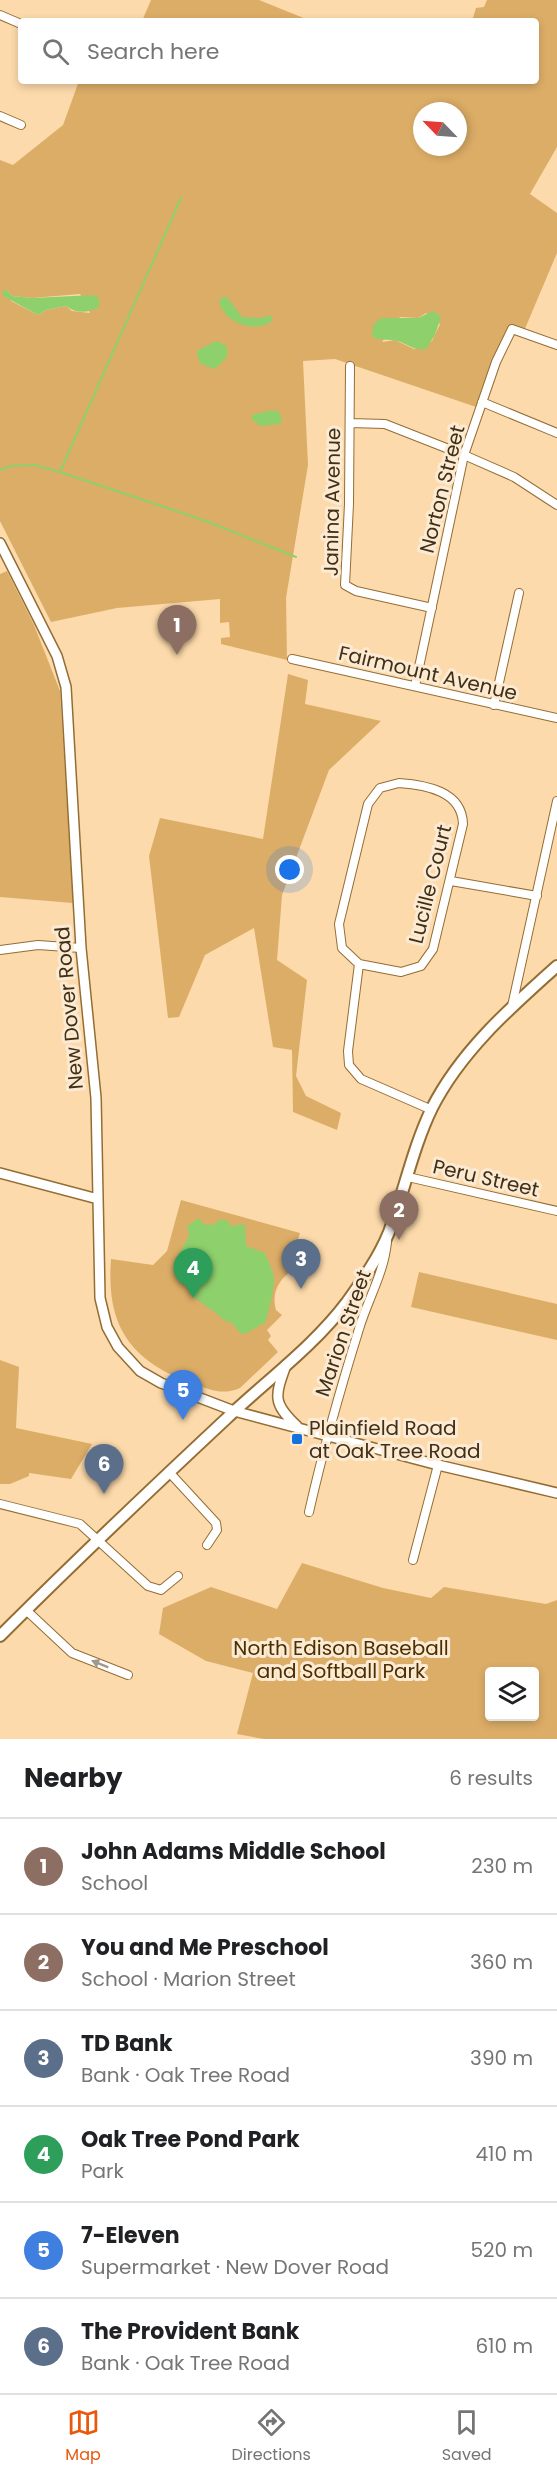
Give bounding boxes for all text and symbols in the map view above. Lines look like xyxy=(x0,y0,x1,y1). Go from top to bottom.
search box xyxy=(18,18,539,84)
icon: search xyxy=(39,35,72,68)
text: Search here xyxy=(87,36,220,67)
north arrow xyxy=(413,102,467,156)
street label: Norton Street xyxy=(413,422,471,556)
street label: Janina Avenue xyxy=(317,427,347,577)
pin: 1 xyxy=(158,606,196,655)
street label: Fairmount Avenue xyxy=(336,639,520,707)
street label: Lucille Court xyxy=(402,821,458,947)
your location xyxy=(275,855,304,884)
street label: New Dover Road xyxy=(48,925,90,1091)
street label: Peru Street xyxy=(430,1152,542,1204)
pin: 2 xyxy=(380,1190,418,1240)
pin: 3 xyxy=(282,1240,320,1289)
pin: 4 xyxy=(174,1248,212,1298)
street label: Marion Street xyxy=(308,1266,378,1400)
pin: 5 xyxy=(164,1370,202,1420)
place label: Plainfield Road at Oak Tree Road xyxy=(309,1414,480,1465)
marker: Plainfield Road at Oak Tree Road xyxy=(290,1432,304,1446)
pin: 6 xyxy=(84,1444,124,1494)
park label: North Edison Baseball and Softball Park xyxy=(233,1634,449,1685)
one-way arrow xyxy=(91,1659,109,1668)
map controls xyxy=(485,1667,539,1721)
button: layers xyxy=(485,1667,539,1721)
text: Nearby xyxy=(24,1760,122,1796)
text: 6 results xyxy=(449,1764,533,1792)
text: John Adams Middle School xyxy=(81,1836,386,1867)
text: 1 xyxy=(40,1852,47,1880)
text: 230 m xyxy=(471,1852,533,1880)
text: School xyxy=(81,1869,148,1897)
text: You and Me Preschool xyxy=(81,1932,329,1963)
text: 2 xyxy=(38,1948,49,1976)
text: 360 m xyxy=(470,1948,533,1976)
text: School · Marion Street xyxy=(81,1965,296,1993)
text: TD Bank xyxy=(81,2028,173,2059)
text: 3 xyxy=(37,2044,50,2072)
text: 390 m xyxy=(470,2044,533,2072)
text: Bank · Oak Tree Road xyxy=(81,2061,290,2089)
text: Oak Tree Pond Park xyxy=(81,2124,300,2155)
text: 4 xyxy=(37,2140,50,2168)
text: 410 m xyxy=(476,2140,533,2168)
text: Park xyxy=(81,2157,124,2185)
text: 7-Eleven xyxy=(81,2220,180,2251)
text: 5 xyxy=(37,2236,50,2264)
text: 520 m xyxy=(470,2236,533,2264)
text: Supermarket · New Dover Road xyxy=(81,2253,389,2281)
text: The Provident Bank xyxy=(81,2316,299,2347)
text: 6 xyxy=(37,2332,50,2360)
text: 610 m xyxy=(475,2332,533,2360)
text: Bank · Oak Tree Road xyxy=(81,2349,290,2377)
tab: Map xyxy=(65,2406,101,2467)
tab: Directions xyxy=(232,2406,311,2467)
tab: Saved xyxy=(442,2406,492,2467)

